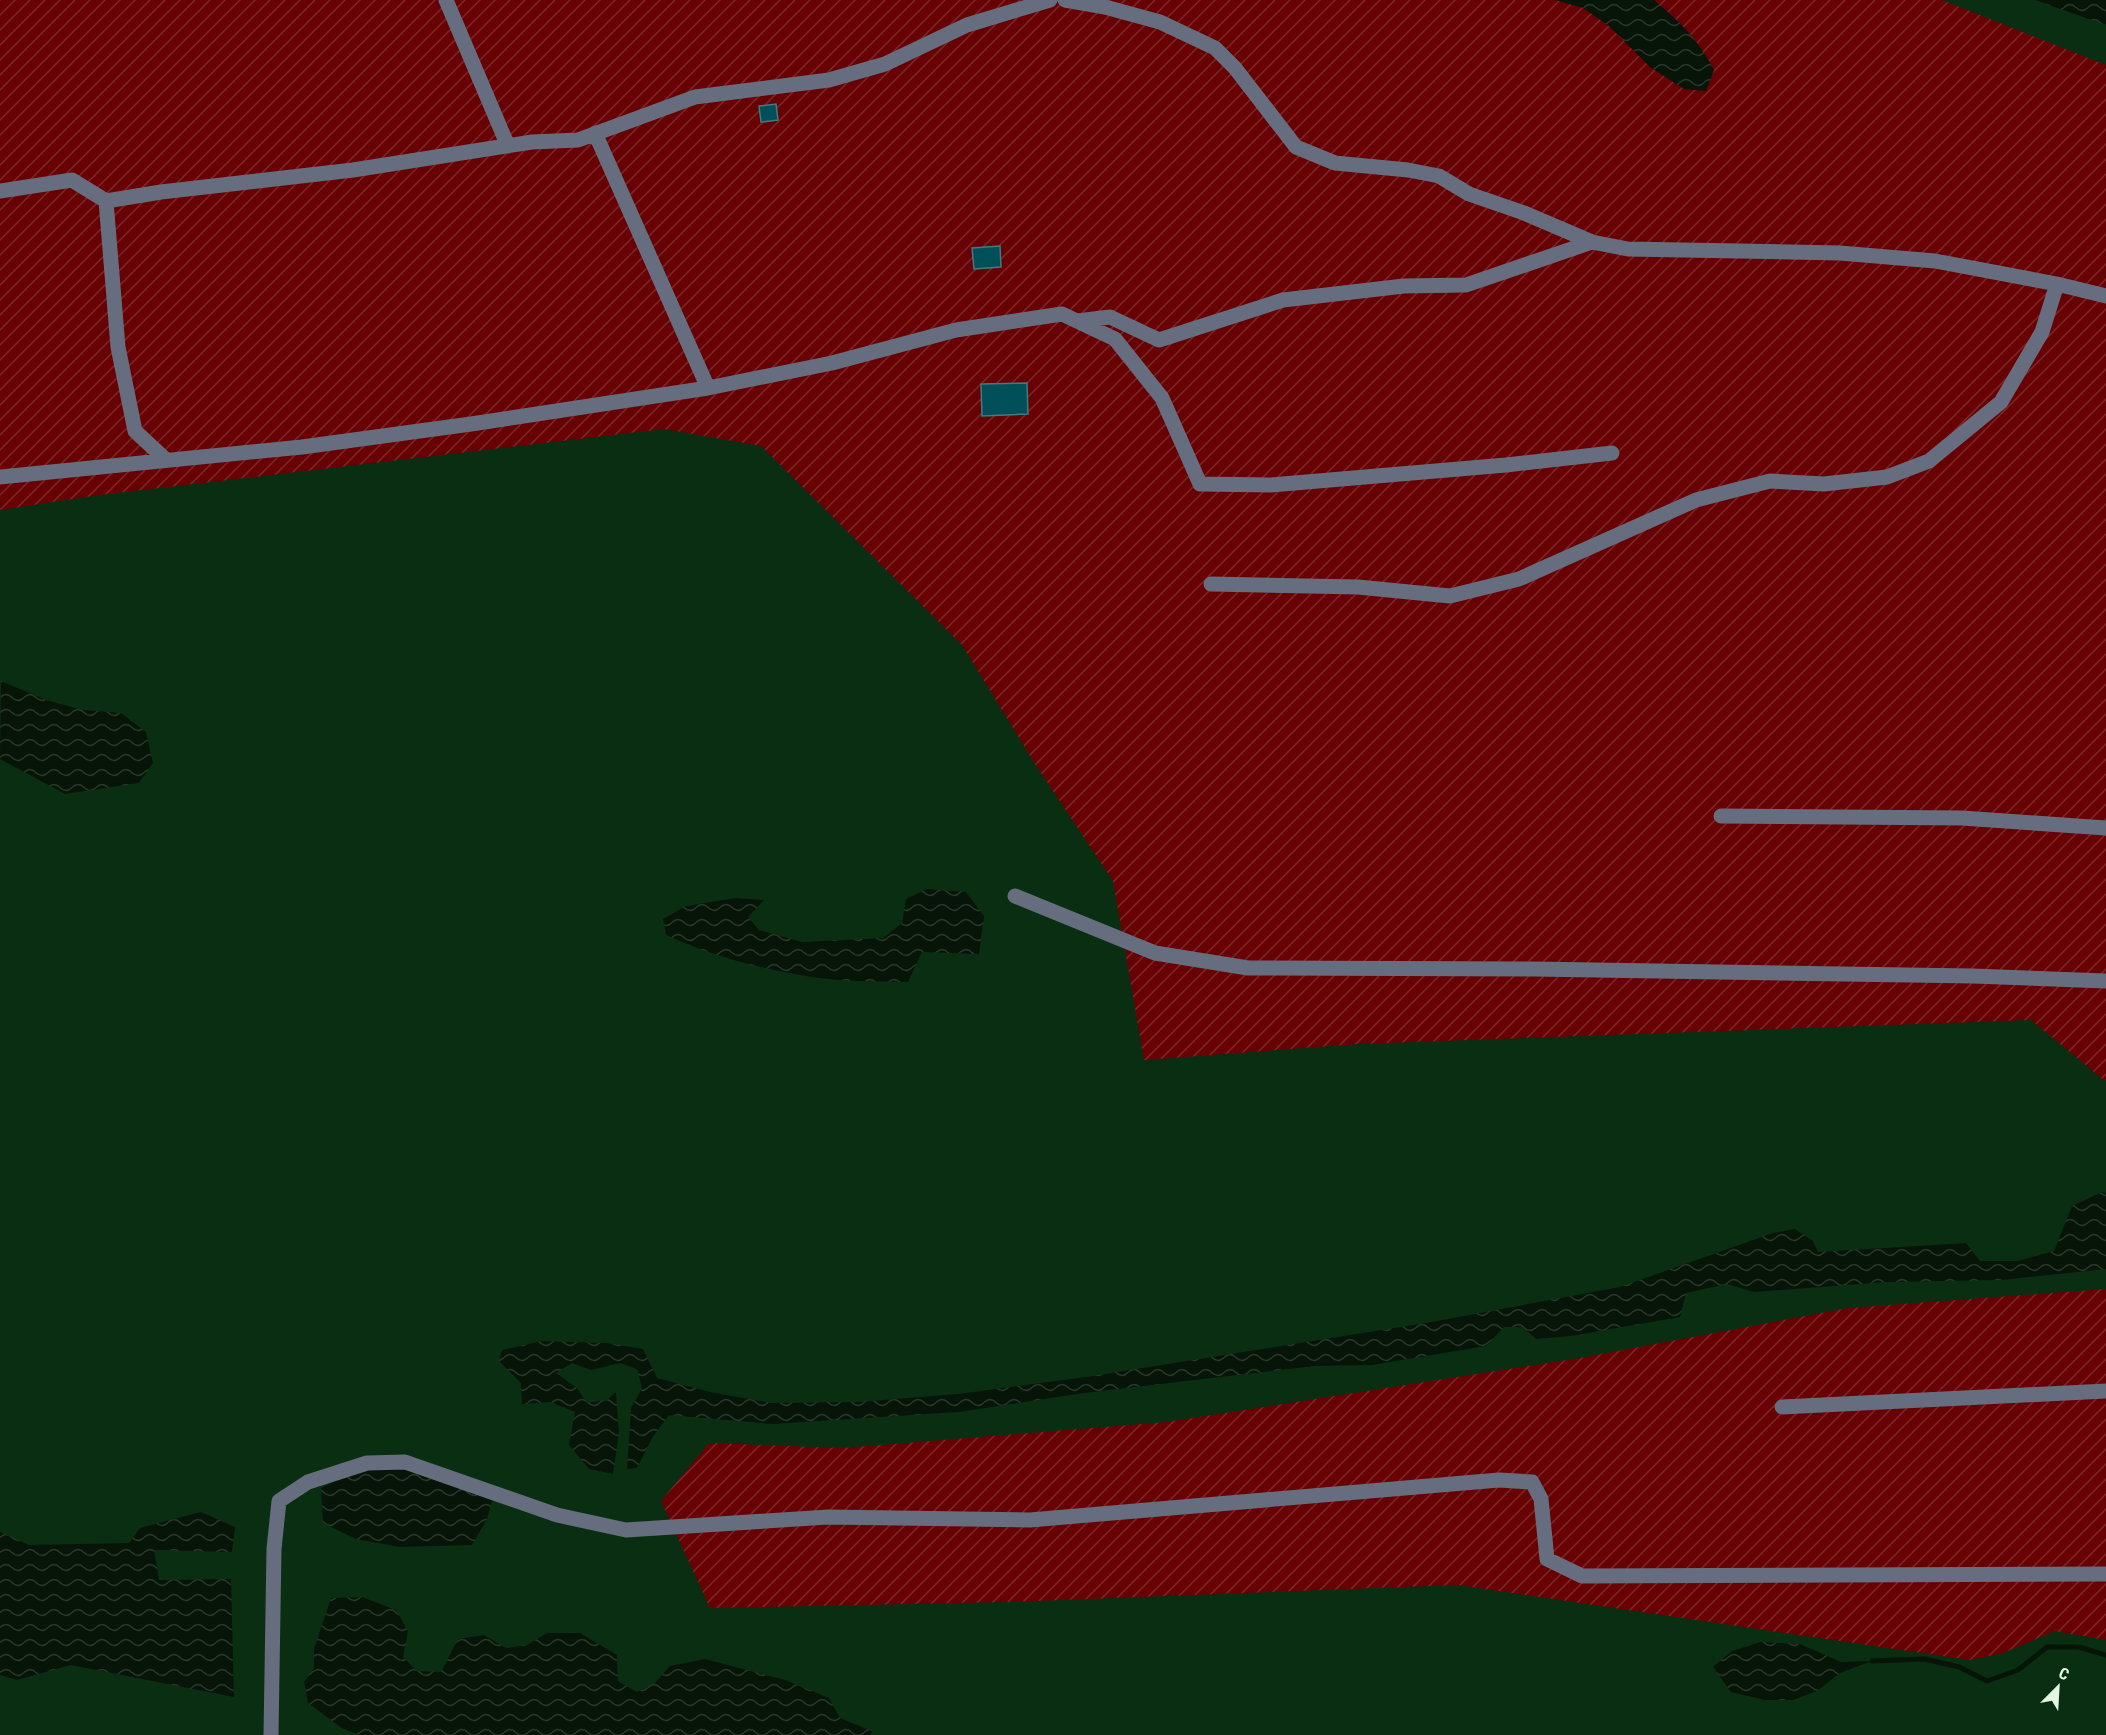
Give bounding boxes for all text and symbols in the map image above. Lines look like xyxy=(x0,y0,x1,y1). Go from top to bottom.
north arrow xyxy=(2028,1657,2088,1717)
text: С xyxy=(2056,1663,2072,1684)

